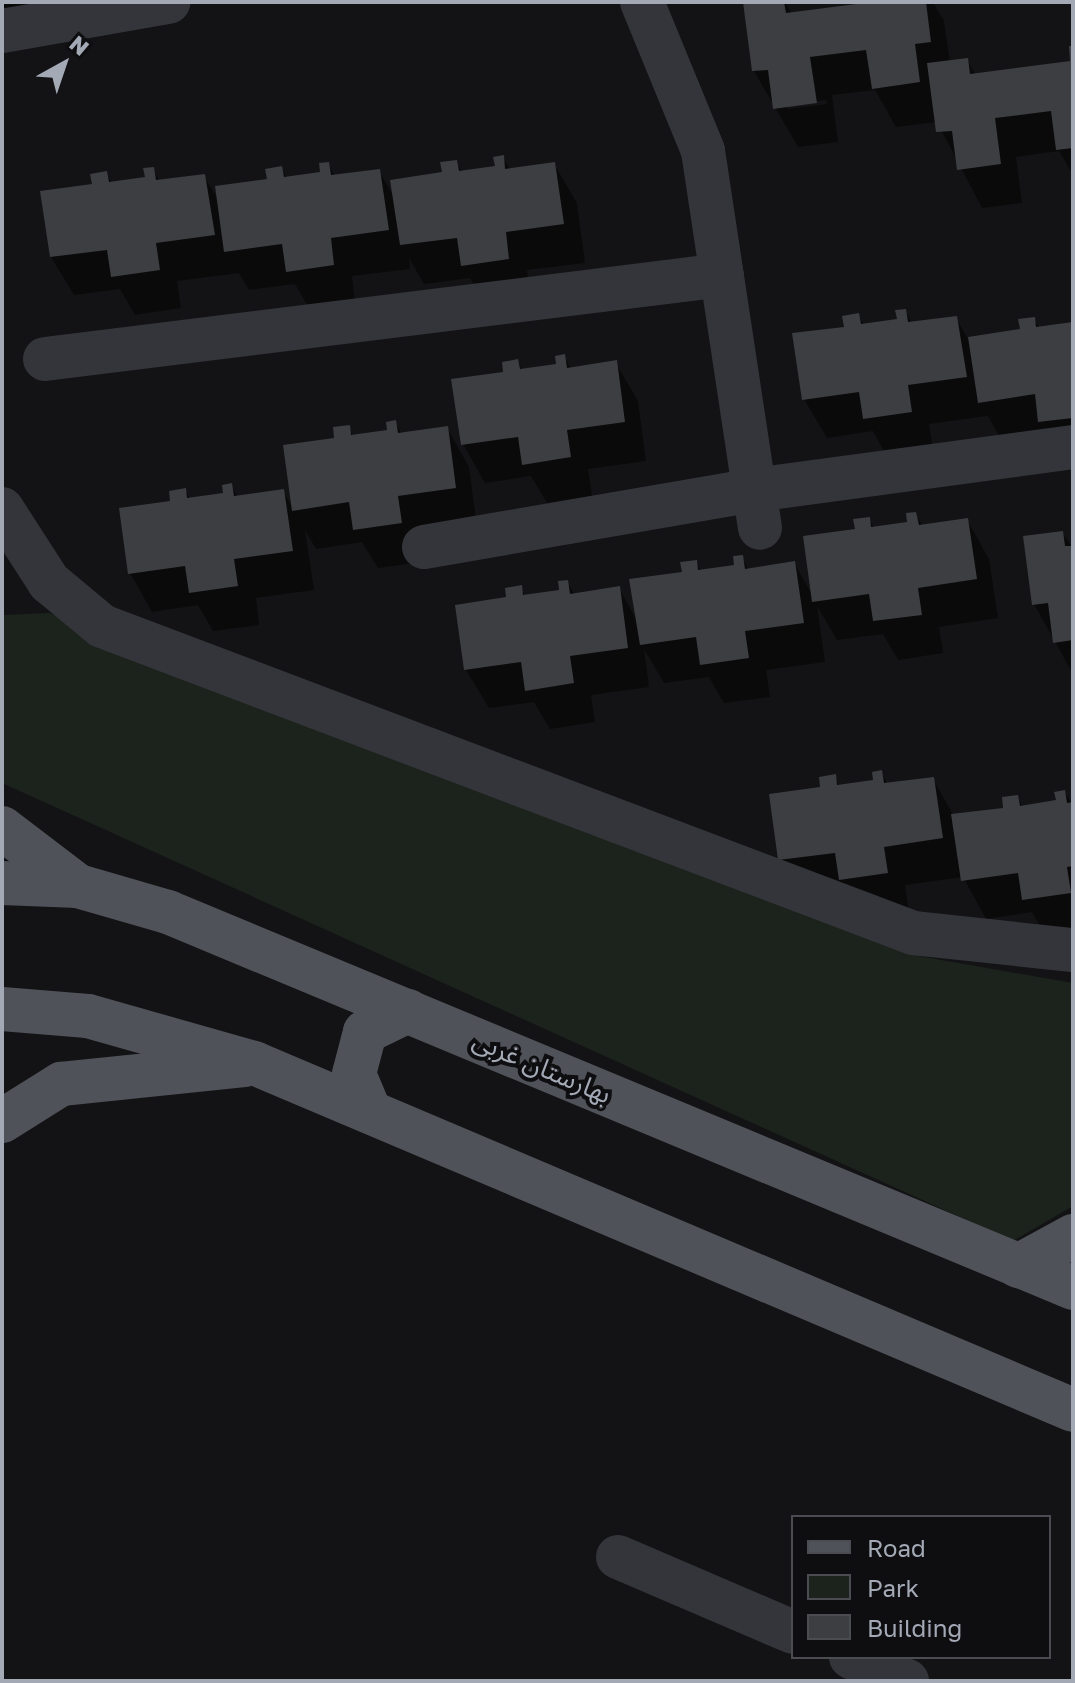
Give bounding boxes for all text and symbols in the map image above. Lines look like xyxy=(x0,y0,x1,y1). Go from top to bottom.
north arrow xyxy=(24,24,104,104)
text: N xyxy=(65,30,95,61)
street label: بهارستان غربی xyxy=(468,1024,616,1110)
legend xyxy=(791,1515,1051,1659)
text: Road xyxy=(867,1533,926,1562)
text: Park xyxy=(867,1573,919,1602)
text: Building xyxy=(867,1613,962,1642)

